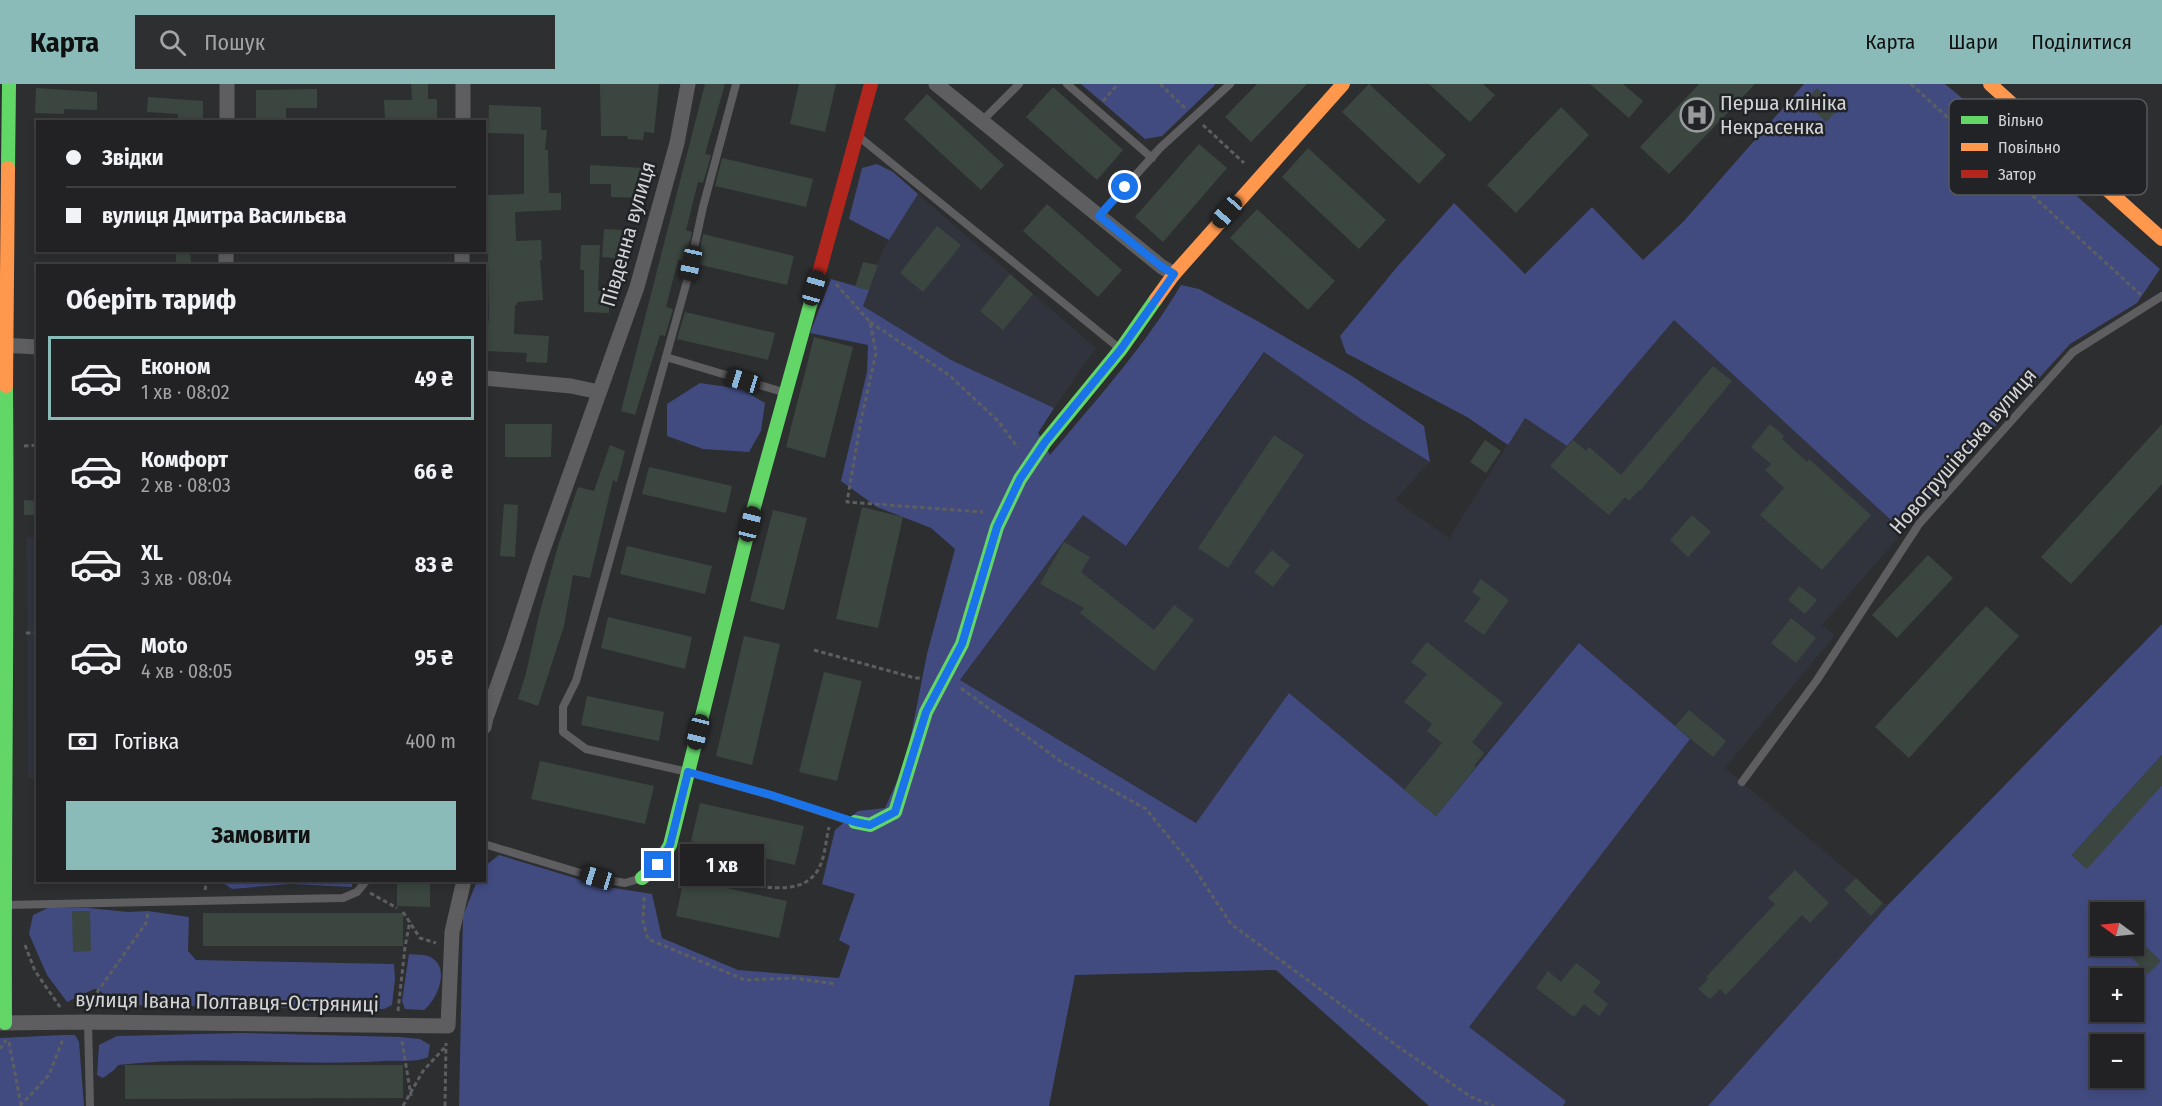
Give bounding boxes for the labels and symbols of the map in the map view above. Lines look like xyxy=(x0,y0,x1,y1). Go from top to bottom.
place label: Перша клініка Некрасенка xyxy=(1720,90,1847,140)
hospital icon: Перша клініка Некрасенка xyxy=(1679,97,1715,133)
legend xyxy=(1949,99,2147,195)
text: Вільно xyxy=(1998,111,2043,130)
text: Повільно xyxy=(1998,138,2061,157)
street label: Південна вулиця xyxy=(595,158,661,310)
text: Затор xyxy=(1998,165,2036,184)
route start xyxy=(1111,173,1138,200)
car xyxy=(1208,193,1246,231)
car xyxy=(678,244,704,282)
car xyxy=(800,268,828,308)
street label: Новогрушівська вулиця xyxy=(1884,363,2042,539)
car xyxy=(723,367,763,395)
car xyxy=(737,504,763,544)
car xyxy=(685,712,711,752)
callout: 1 хв xyxy=(679,844,763,886)
route end xyxy=(644,851,671,878)
car xyxy=(577,864,617,892)
north arrow xyxy=(2090,902,2144,956)
street label: вулиця Івана Полтавця-Остряниці xyxy=(75,986,379,1018)

